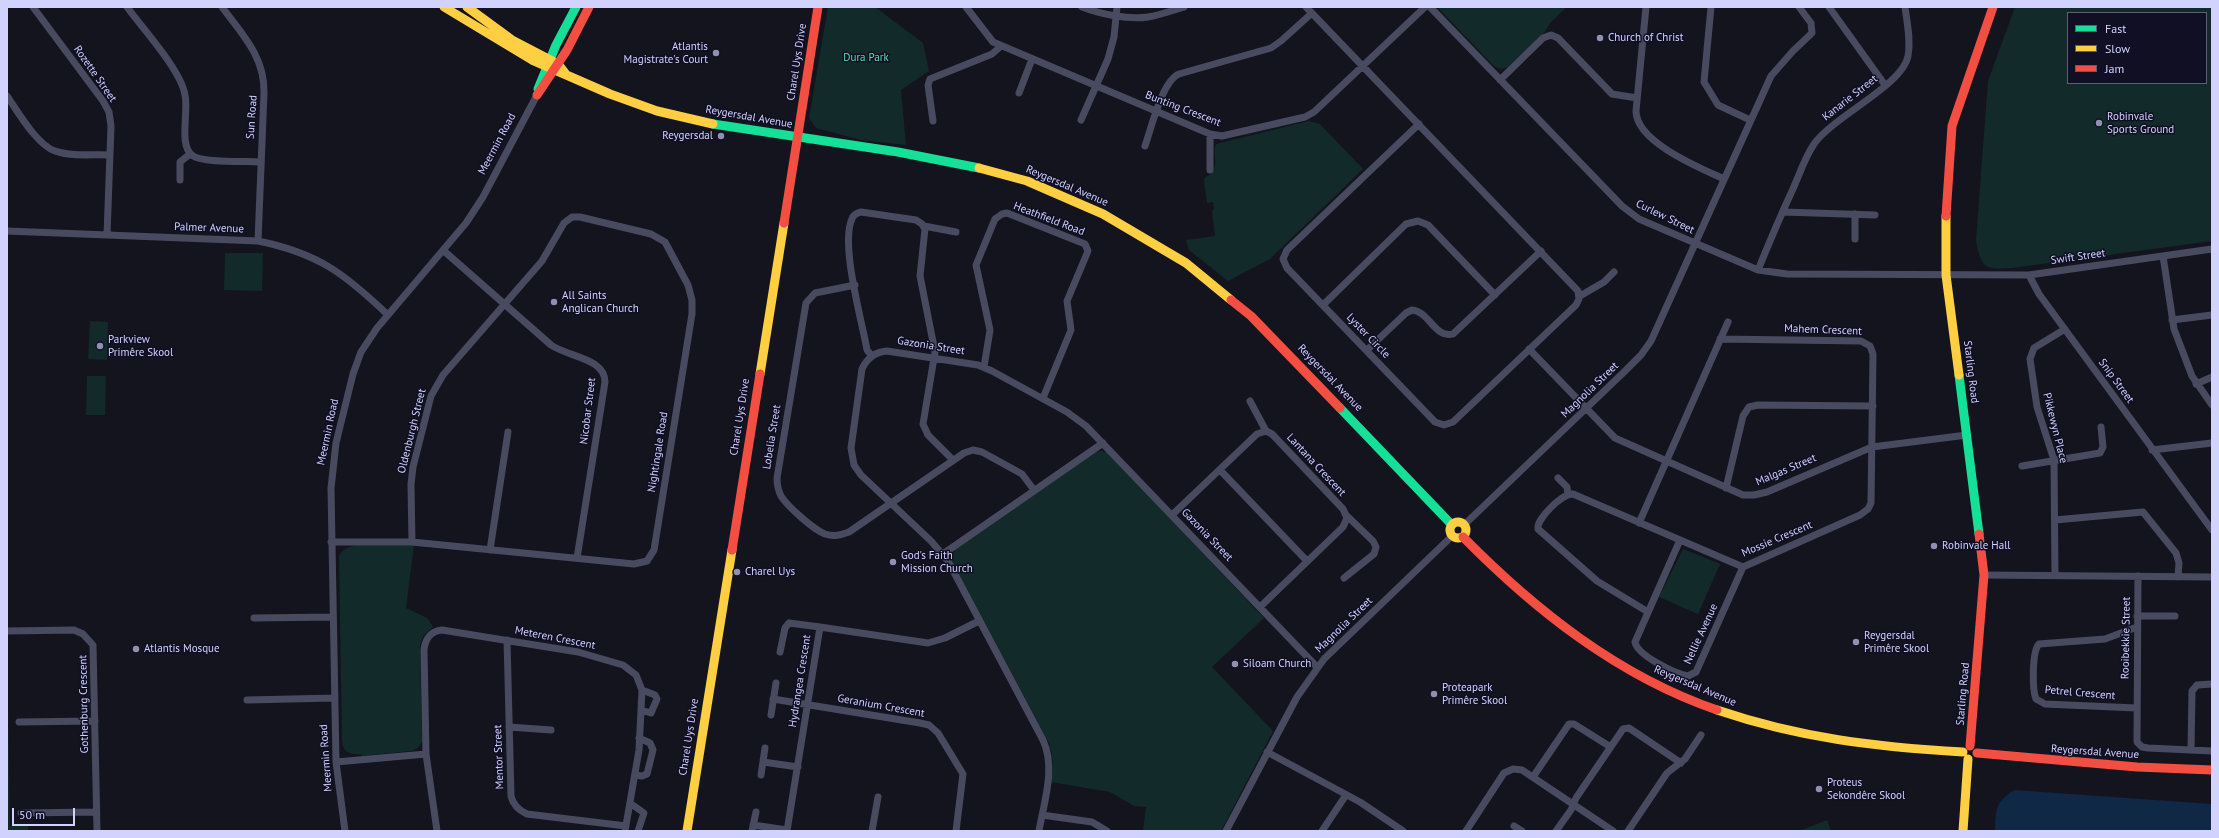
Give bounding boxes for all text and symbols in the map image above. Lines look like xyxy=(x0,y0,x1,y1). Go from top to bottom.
legend xyxy=(2067,12,2207,84)
text: Fast xyxy=(2105,21,2126,36)
street label: Charel Uys Drive xyxy=(784,23,810,101)
place label: Church of Christ xyxy=(1608,31,1683,45)
marker: Church of Christ xyxy=(1595,33,1605,43)
place label: Atlantis Magistrate's Court xyxy=(624,40,708,66)
text: Slow xyxy=(2105,41,2130,56)
street label: Rozette Street xyxy=(71,43,119,105)
marker: Atlantis Magistrate's Court xyxy=(711,48,721,58)
park label: Dura Park xyxy=(843,51,889,65)
text: Jam xyxy=(2105,61,2124,76)
street label: Kanarie Street xyxy=(1820,72,1880,124)
street label: Bunting Crescent xyxy=(1143,89,1223,129)
street label: Sun Road xyxy=(244,95,260,139)
street label: Reygersdal Avenue xyxy=(704,103,794,131)
place label: Robinvale Sports Ground xyxy=(2107,110,2174,136)
street label: Meermin Road xyxy=(475,111,519,177)
marker: Robinvale Sports Ground xyxy=(2094,118,2104,128)
place label: Reygersdal xyxy=(662,129,713,143)
marker: Reygersdal xyxy=(716,131,726,141)
street label: Reygersdal Avenue xyxy=(1024,163,1110,209)
street label: Curlew Street xyxy=(1634,197,1696,237)
street label: Heathfield Road xyxy=(1012,199,1086,239)
street label: Palmer Avenue xyxy=(174,220,244,236)
street label: Swift Street xyxy=(2050,247,2106,267)
place label: All Saints Anglican Church xyxy=(562,289,639,315)
marker: All Saints Anglican Church xyxy=(549,297,559,307)
street label: Lyster Circle xyxy=(1343,311,1393,361)
street label: Mahem Crescent xyxy=(1784,322,1862,338)
place label: Parkview Primêre Skool xyxy=(108,333,173,359)
street label: Gazonia Street xyxy=(896,334,966,358)
street label: Starling Road xyxy=(1961,340,1981,404)
marker: Parkview Primêre Skool xyxy=(95,341,105,351)
street label: Reygersdal Avenue xyxy=(1295,342,1365,414)
street label: Snip Street xyxy=(2095,356,2137,406)
street label: Magnolia Street xyxy=(1559,359,1621,421)
street label: Nicobar Street xyxy=(577,377,599,445)
street label: Charel Uys Drive xyxy=(727,378,753,456)
street label: Oldenburgh Street xyxy=(395,387,429,475)
street label: Pikkewyn Place xyxy=(2040,391,2070,465)
street label: Meermin Road xyxy=(315,398,341,466)
street label: Lobelia Street xyxy=(760,404,784,470)
street label: Nightingale Road xyxy=(645,411,671,493)
street label: Lantana Crescent xyxy=(1284,431,1348,499)
street label: Malgas Street xyxy=(1754,451,1818,489)
street label: Gazonia Street xyxy=(1179,506,1235,564)
street label: Mossie Crescent xyxy=(1740,518,1814,560)
place label: Robinvale Hall xyxy=(1942,539,2011,553)
marker: Robinvale Hall xyxy=(1929,541,1939,551)
place label: God's Faith Mission Church xyxy=(901,549,973,575)
marker: God's Faith Mission Church xyxy=(888,557,898,567)
place label: Charel Uys xyxy=(745,565,795,579)
marker: Charel Uys xyxy=(732,567,742,577)
street label: Magnolia Street xyxy=(1313,594,1375,656)
street label: Rooibekkie Street xyxy=(2119,597,2133,679)
street label: Nellie Avenue xyxy=(1681,602,1721,666)
street label: Meteren Crescent xyxy=(514,624,596,652)
place label: Reygersdal Primêre Skool xyxy=(1864,629,1929,655)
street label: Hydrangea Crescent xyxy=(786,634,814,728)
marker: Reygersdal Primêre Skool xyxy=(1851,637,1861,647)
place label: Atlantis Mosque xyxy=(144,642,220,656)
marker: Atlantis Mosque xyxy=(131,644,141,654)
street label: Gothenburg Crescent xyxy=(77,655,91,753)
place label: Siloam Church xyxy=(1243,657,1311,671)
marker: Siloam Church xyxy=(1230,659,1240,669)
street label: Starling Road xyxy=(1954,662,1972,726)
street label: Reygersdal Avenue xyxy=(1652,663,1738,709)
place label: Proteapark Primêre Skool xyxy=(1442,681,1507,707)
street label: Petrel Crescent xyxy=(2044,683,2116,703)
marker: Proteapark Primêre Skool xyxy=(1429,689,1439,699)
street label: Geranium Crescent xyxy=(836,692,926,720)
street label: Charel Uys Drive xyxy=(676,698,702,776)
street label: Meermin Road xyxy=(317,724,335,792)
street label: Mentor Street xyxy=(491,724,507,790)
street label: Reygersdal Avenue xyxy=(2051,742,2139,762)
place label: Proteus Sekondêre Skool xyxy=(1827,776,1905,802)
marker: Proteus Sekondêre Skool xyxy=(1814,784,1824,794)
scale bar xyxy=(14,800,77,826)
text: 50 m xyxy=(19,807,45,822)

